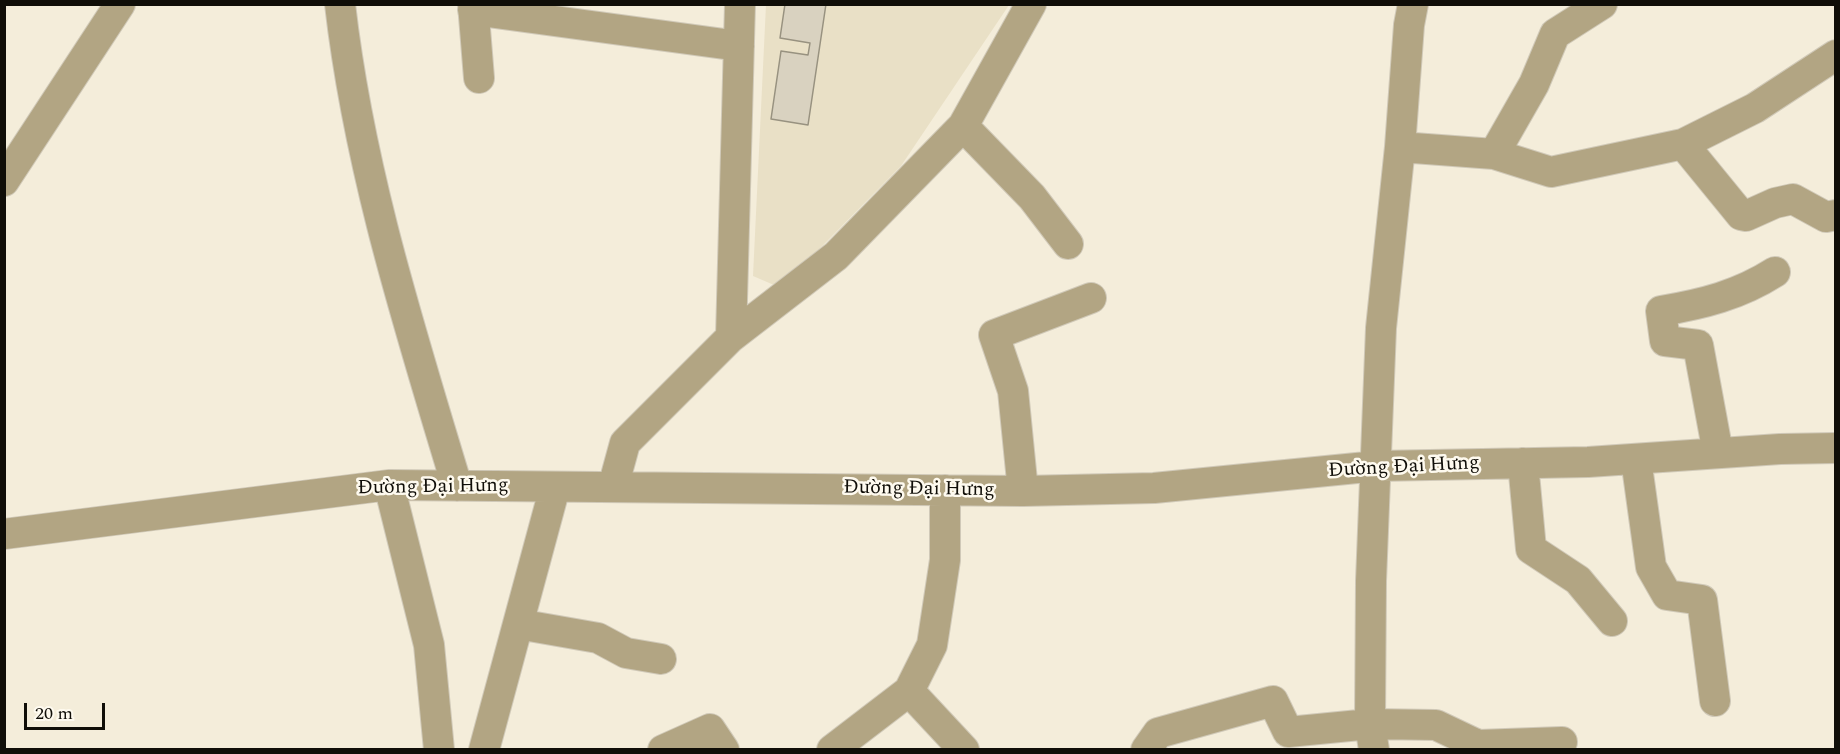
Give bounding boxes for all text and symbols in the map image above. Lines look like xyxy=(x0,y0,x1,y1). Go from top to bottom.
street label: Đường Đại Hưng xyxy=(1328,452,1480,484)
street label: Đường Đại Hưng xyxy=(357,475,509,501)
street label: Đường Đại Hưng xyxy=(843,477,995,503)
scale bar xyxy=(27,691,108,729)
text: 20 m xyxy=(35,700,73,727)

